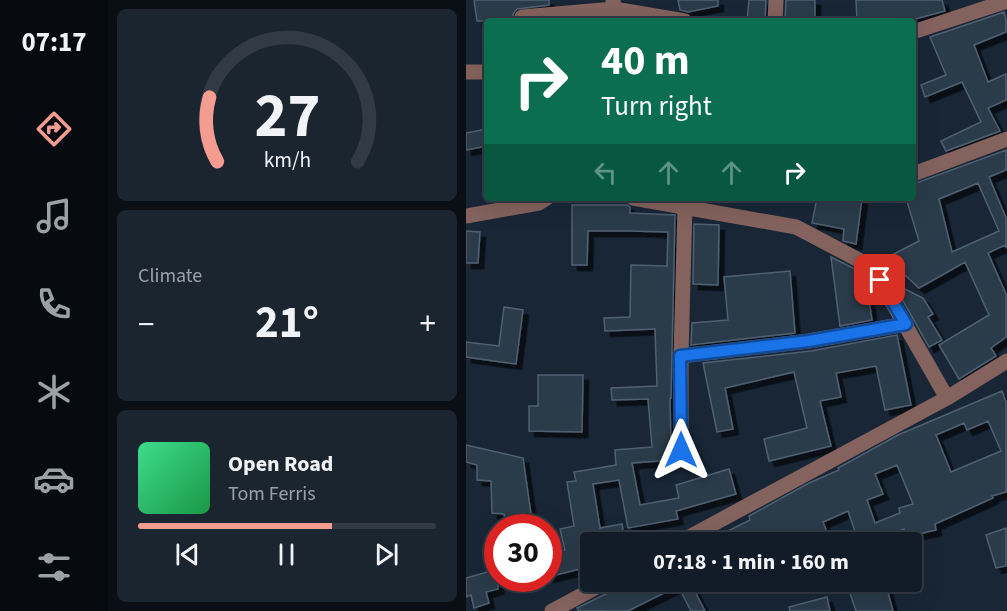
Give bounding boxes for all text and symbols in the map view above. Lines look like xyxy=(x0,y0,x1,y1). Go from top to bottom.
text: 07:17 xyxy=(21,23,87,62)
text: 40 m xyxy=(601,31,690,91)
icon: right xyxy=(502,42,580,120)
text: 27 xyxy=(254,72,320,161)
text: Turn right xyxy=(601,87,712,126)
icon: directions xyxy=(33,108,75,150)
text: km/h xyxy=(263,145,311,176)
icon: left xyxy=(589,156,622,189)
icon: ahead xyxy=(652,156,685,189)
icon: ahead xyxy=(715,156,748,189)
icon: right xyxy=(778,156,811,189)
icon: music xyxy=(33,195,75,237)
pin xyxy=(854,254,905,305)
text: Climate xyxy=(138,262,202,290)
icon: arrive xyxy=(863,263,896,296)
icon: phone xyxy=(33,283,75,325)
text: 21° xyxy=(255,291,319,355)
text: − xyxy=(138,301,154,348)
text: + xyxy=(420,301,436,348)
icon: climate xyxy=(33,371,75,413)
position arrow xyxy=(649,418,713,482)
text: Open Road xyxy=(228,448,333,480)
icon: car xyxy=(33,458,75,500)
text: Tom Ferris xyxy=(228,480,316,508)
speed limit sign: 30 xyxy=(484,514,562,592)
icon: previous xyxy=(171,538,204,571)
icon: pause xyxy=(270,538,303,571)
icon: next xyxy=(370,538,403,571)
icon: filters xyxy=(33,546,75,588)
text: 07:18 · 1 min · 160 m xyxy=(653,546,849,578)

